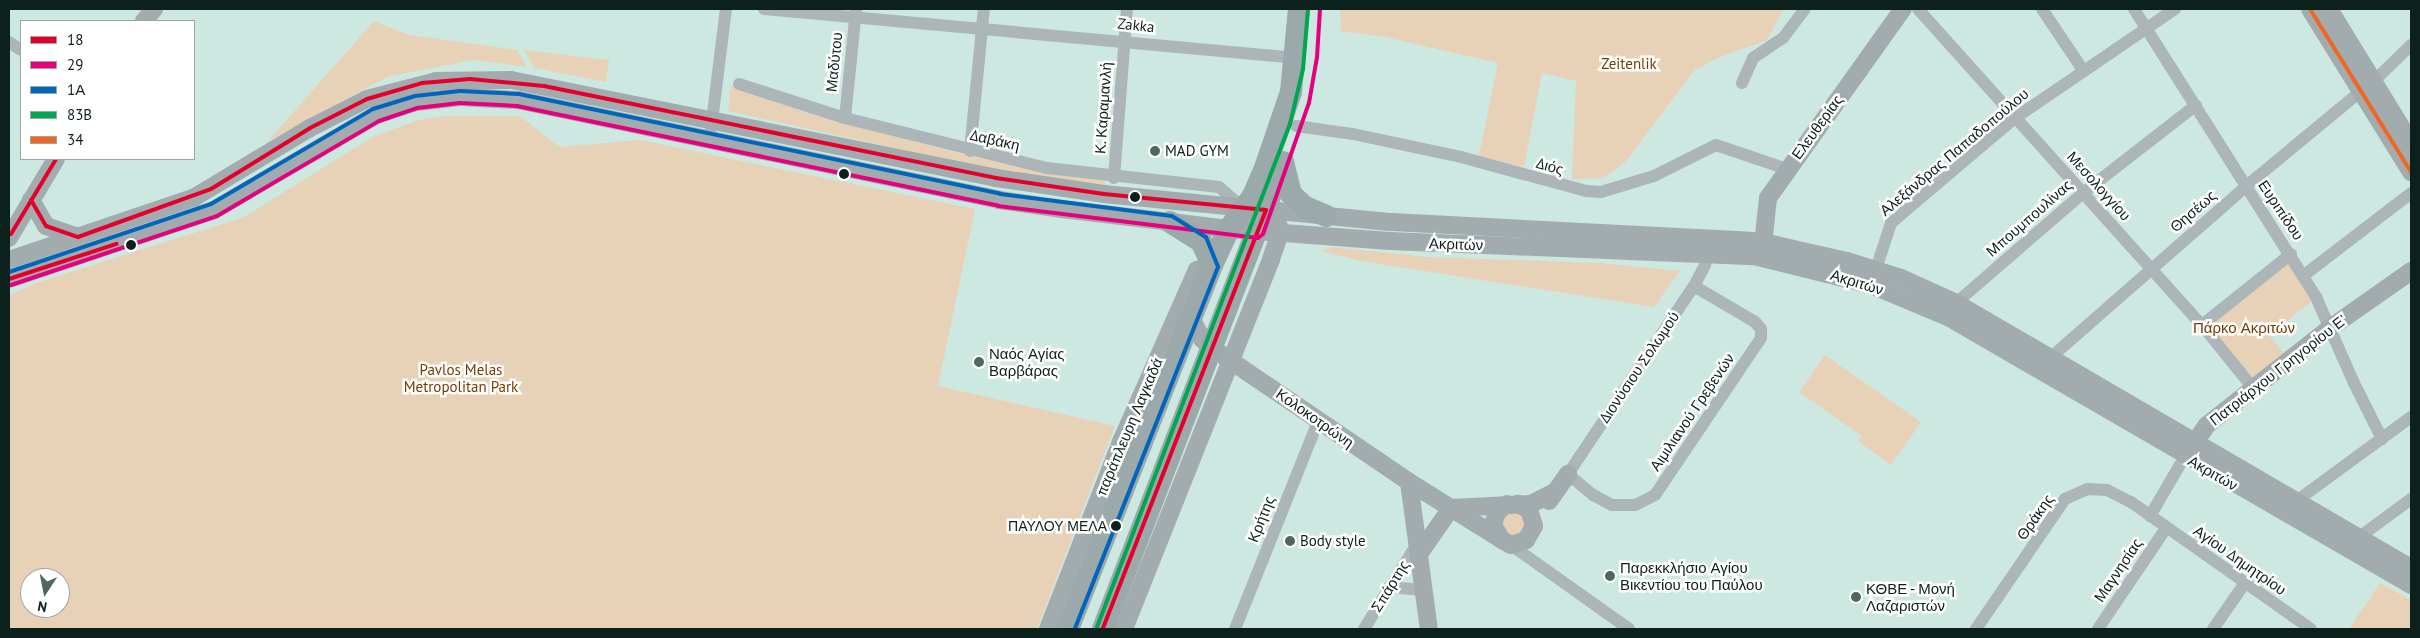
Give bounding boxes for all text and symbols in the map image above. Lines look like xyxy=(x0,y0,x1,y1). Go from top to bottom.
street label: Zakka xyxy=(1117,14,1155,36)
legend xyxy=(20,20,195,160)
text: 18 xyxy=(67,30,83,49)
street label: Μαδύτου xyxy=(822,31,846,93)
text: 29 xyxy=(67,55,83,74)
park label: Zeitenlik xyxy=(1601,55,1657,73)
street label: Κ. Καραμανλή xyxy=(1091,61,1115,155)
text: 1Α xyxy=(67,80,85,99)
street label: Αλεξάνδρας Παπαδοπούλου xyxy=(1876,84,2032,220)
street label: Ελευθερίας xyxy=(1788,91,1846,163)
text: 83B xyxy=(67,105,92,124)
street label: Δαβάκη xyxy=(968,126,1022,154)
text: 34 xyxy=(67,130,83,149)
place label: MAD GYM xyxy=(1165,142,1229,160)
marker: MAD GYM xyxy=(1149,145,1161,157)
street label: Μεσολογγίου xyxy=(2063,148,2135,224)
street label: Διός xyxy=(1534,154,1566,178)
unlabelled marker xyxy=(839,169,849,179)
street label: Μπουμπουλίνας xyxy=(1982,176,2076,260)
street label: Ευριπίδου xyxy=(2254,177,2308,243)
street label: Θησέως xyxy=(2166,186,2220,236)
unlabelled marker xyxy=(1130,192,1140,202)
street label: Ακριτών xyxy=(1429,234,1483,254)
unlabelled marker xyxy=(126,240,136,250)
street label: Ακριτών xyxy=(1828,265,1886,299)
street label: Διονύσιου Σολωμού xyxy=(1595,308,1683,426)
street label: Πατριάρχου Γρηγορίου Ε' xyxy=(2206,311,2350,429)
park label: Πάρκο Ακριτών xyxy=(2193,319,2295,337)
place label: Ναός Αγίας Βαρβάρας xyxy=(989,344,1065,379)
street label: Αιμιλιανού Γρεβενών xyxy=(1646,350,1738,474)
street label: παράπλευρη Λαγκαδά xyxy=(1092,355,1166,499)
marker: Ναός Αγίας Βαρβάρας xyxy=(973,356,985,368)
park label: Pavlos Melas Metropolitan Park xyxy=(404,360,518,395)
street label: Κολοκοτρώνη xyxy=(1273,385,1357,451)
street label: Ακριτών xyxy=(2185,452,2241,494)
street label: Θράκης xyxy=(2013,491,2057,543)
street label: Κρήτης xyxy=(1244,493,1278,545)
place label: ΠΑΥΛΟΥ ΜΕΛΑ xyxy=(1008,518,1107,534)
marker: ΠΑΥΛΟΥ ΜΕΛΑ xyxy=(1111,521,1121,531)
street label: Αγίου Δημητρίου xyxy=(2190,521,2290,599)
place label: Body style xyxy=(1300,532,1366,550)
marker: Body style xyxy=(1284,535,1296,547)
street label: Μαγνησίας xyxy=(2090,535,2146,605)
street label: Σπάρτης xyxy=(1367,557,1413,615)
place label: Παρεκκλήσιο Αγίου Βικεντίου του Παύλου xyxy=(1620,558,1763,593)
north arrow xyxy=(20,568,70,618)
marker: Παρεκκλήσιο Αγίου Βικεντίου του Παύλου xyxy=(1604,570,1616,582)
place label: ΚΘΒΕ - Μονή Λαζαριστών xyxy=(1866,579,1957,614)
marker: ΚΘΒΕ - Μονή Λαζαριστών xyxy=(1850,591,1862,603)
text: N xyxy=(36,597,49,616)

